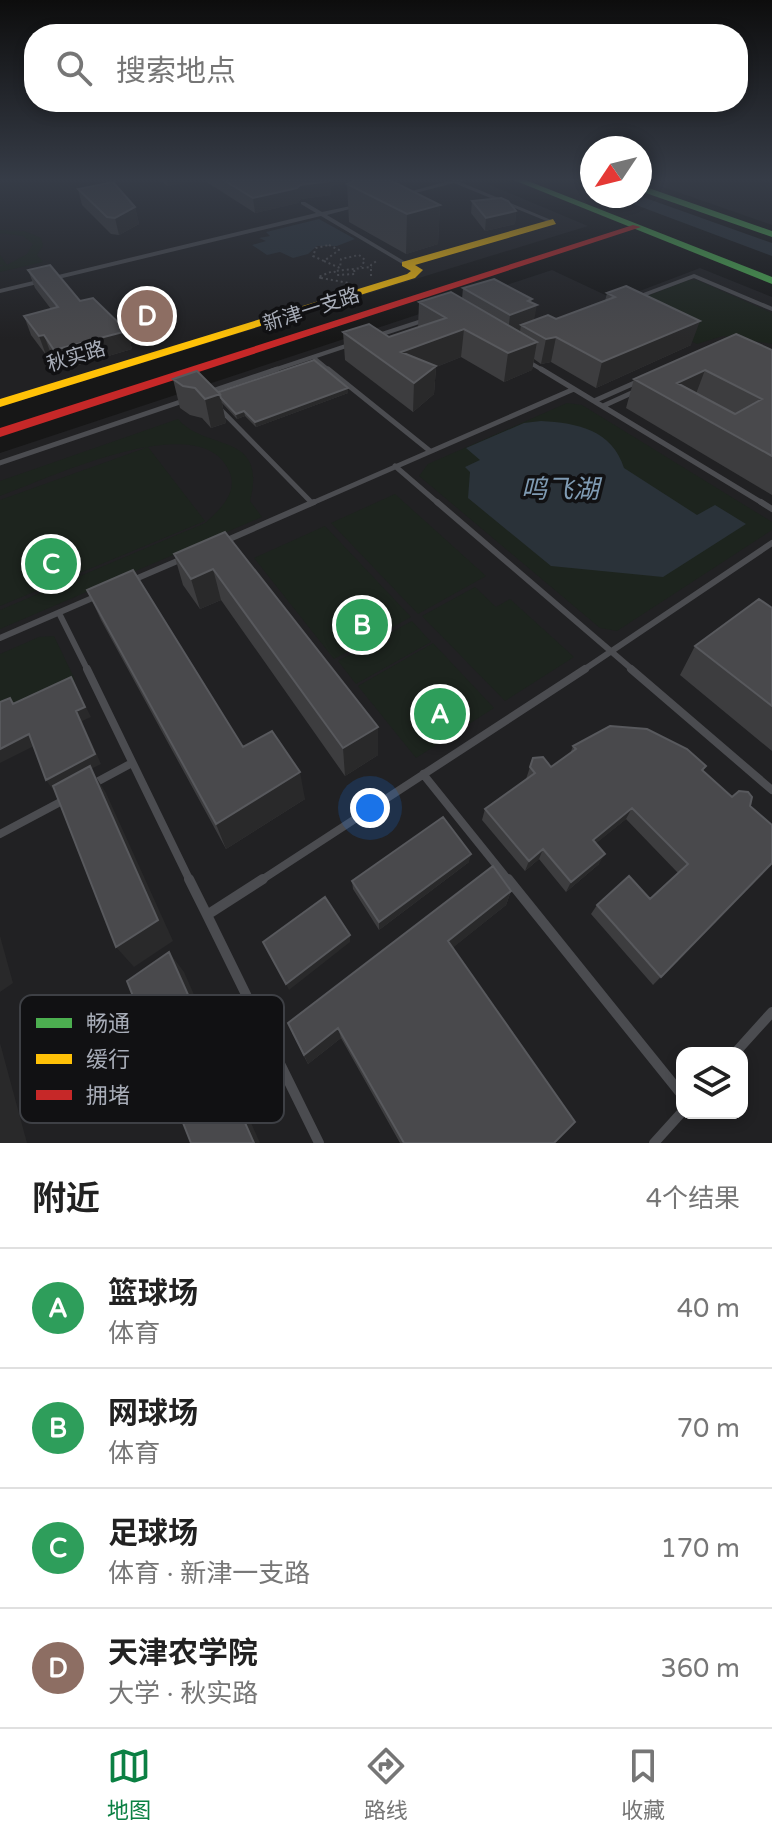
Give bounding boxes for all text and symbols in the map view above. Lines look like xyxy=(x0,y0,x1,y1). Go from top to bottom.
search box xyxy=(24,24,748,112)
icon: search xyxy=(52,46,96,90)
text: 搜索地点 xyxy=(116,53,236,90)
north arrow xyxy=(580,136,652,208)
street label: 新津一支路 xyxy=(260,283,363,337)
pin: D xyxy=(121,286,173,346)
street label: 秋实路 xyxy=(44,337,108,377)
water label: 鸣飞湖 xyxy=(521,474,603,505)
pin: C xyxy=(25,534,77,594)
pin: B xyxy=(336,595,388,655)
pin: A xyxy=(414,684,466,744)
your location xyxy=(350,788,390,828)
legend xyxy=(20,995,284,1123)
text: 畅通 xyxy=(86,1011,130,1037)
text: 缓行 xyxy=(86,1047,130,1073)
map controls xyxy=(676,1047,748,1119)
button: layers xyxy=(676,1047,748,1119)
text: 拥堵 xyxy=(86,1083,130,1109)
text: 附近 xyxy=(32,1179,100,1220)
text: 4个结果 xyxy=(646,1183,740,1214)
text: 篮球场 xyxy=(108,1275,198,1312)
text: A xyxy=(48,1293,68,1324)
text: 40 m xyxy=(677,1293,740,1324)
text: 体育 xyxy=(108,1318,160,1349)
text: 网球场 xyxy=(108,1395,198,1432)
text: B xyxy=(49,1413,67,1444)
text: 70 m xyxy=(677,1413,740,1444)
text: 体育 xyxy=(108,1438,160,1469)
text: 足球场 xyxy=(108,1515,198,1552)
text: C xyxy=(49,1533,67,1564)
text: 170 m xyxy=(660,1533,740,1564)
text: 体育 · 新津一支路 xyxy=(108,1558,310,1589)
text: 天津农学院 xyxy=(108,1635,258,1672)
text: D xyxy=(48,1653,68,1684)
text: 360 m xyxy=(660,1653,740,1684)
text: 大学 · 秋实路 xyxy=(108,1678,258,1709)
tab: 地图 xyxy=(107,1744,151,1824)
tab: 路线 xyxy=(364,1744,408,1824)
tab: 收藏 xyxy=(621,1744,665,1824)

